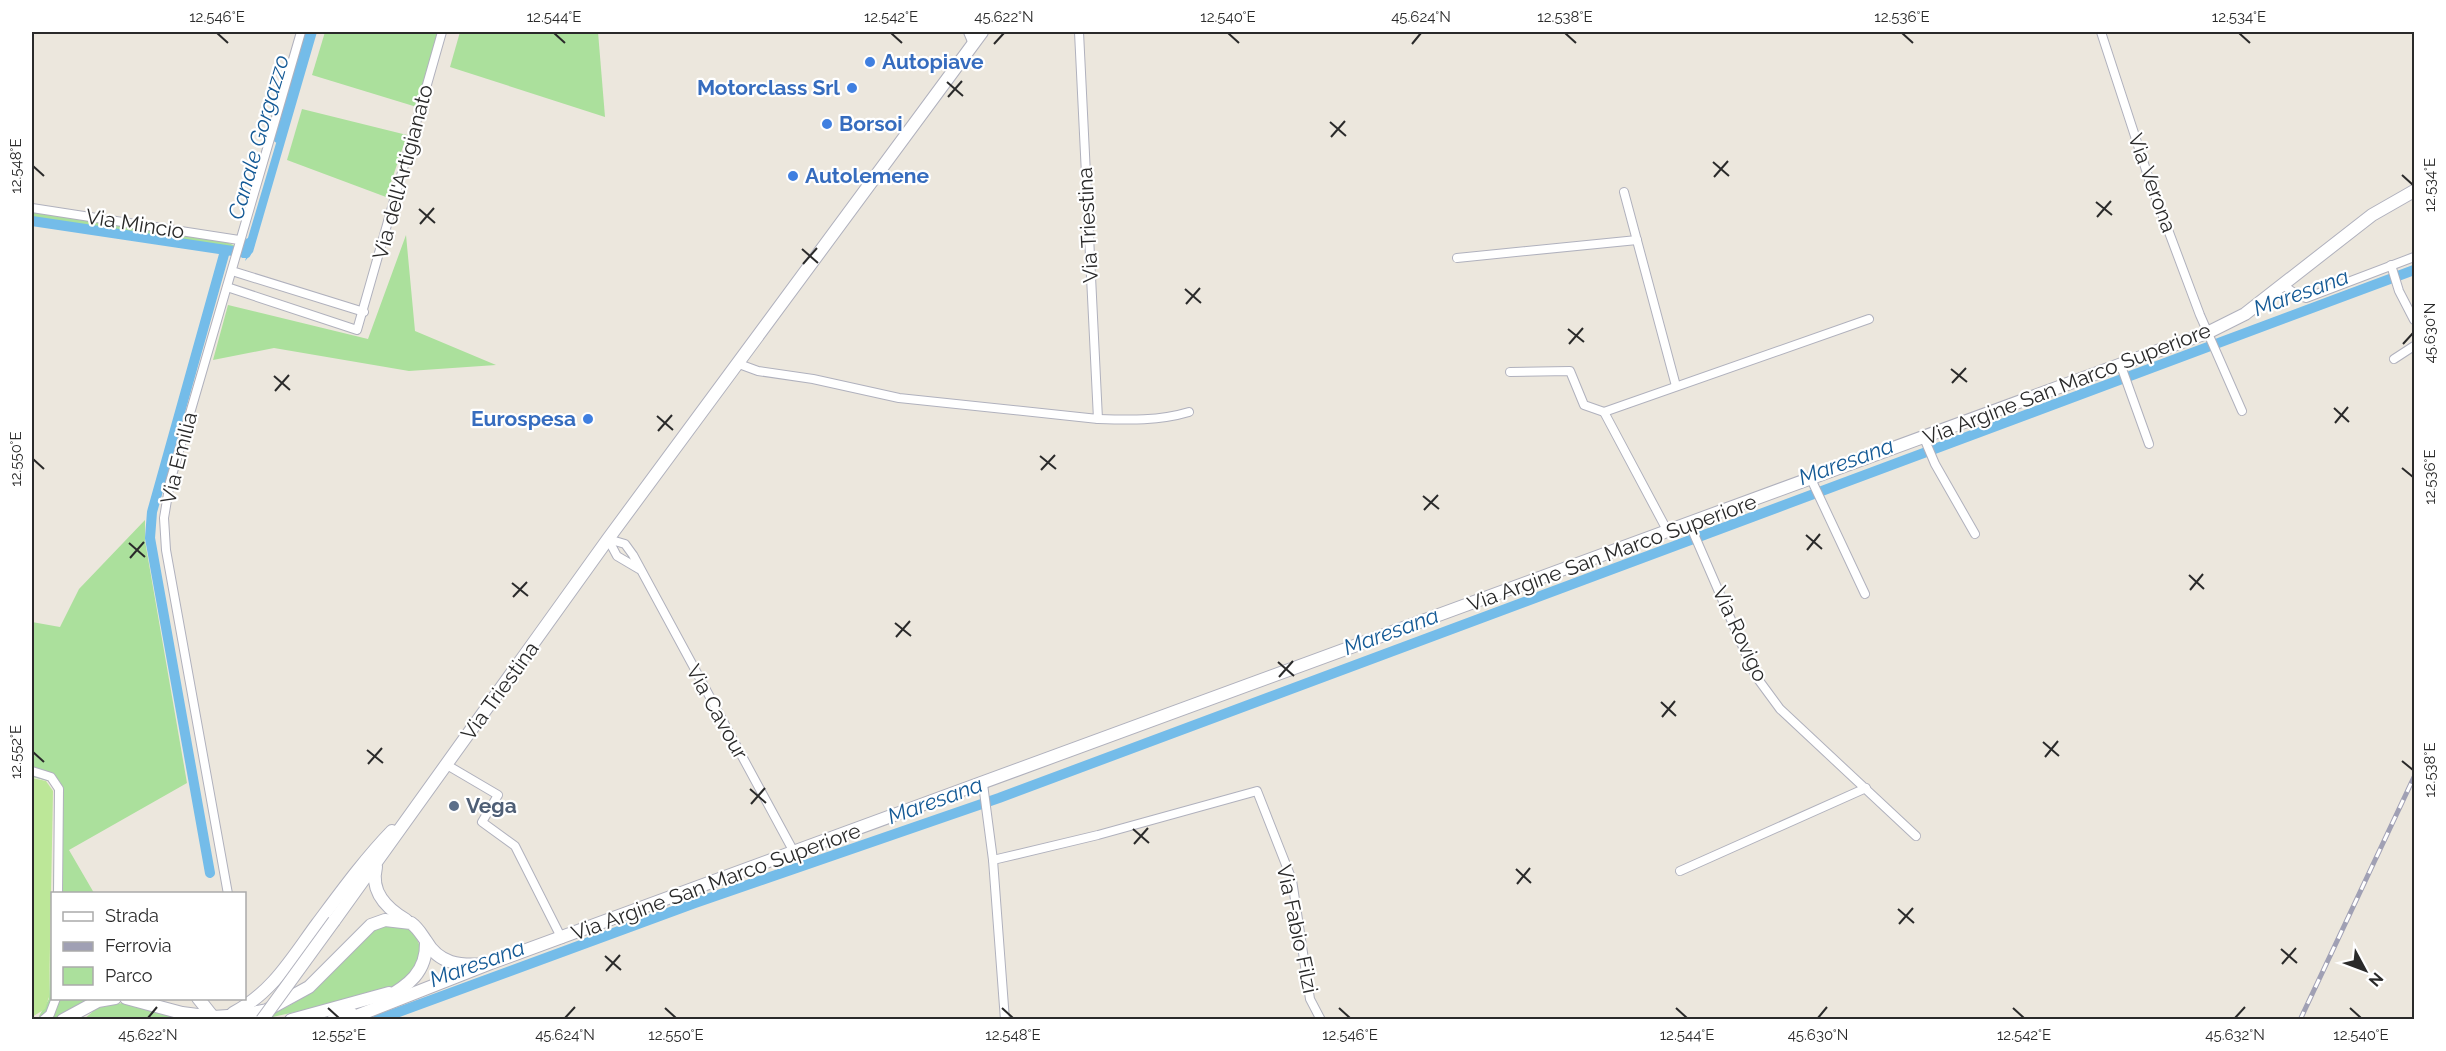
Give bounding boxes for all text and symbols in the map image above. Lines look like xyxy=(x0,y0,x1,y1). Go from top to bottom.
text: 12.546°E xyxy=(189,8,245,26)
text: 12.544°E xyxy=(527,8,581,26)
text: 12.542°E xyxy=(864,8,918,26)
text: 45.622°N xyxy=(974,8,1034,26)
text: 12.540°E xyxy=(1200,8,1256,26)
text: 45.624°N xyxy=(1391,8,1451,26)
text: 12.538°E xyxy=(1537,8,1593,26)
text: 12.536°E xyxy=(1874,8,1930,26)
text: 12.534°E xyxy=(2212,8,2266,26)
place label: Autopiave xyxy=(882,49,984,74)
water label: Canale Gorgazzo xyxy=(222,52,294,222)
marker: Autopiave xyxy=(863,55,877,69)
place label: Motorclass Srl xyxy=(697,75,840,100)
marker: Motorclass Srl xyxy=(845,81,859,95)
street label: Via dell'Artigianato xyxy=(367,82,438,262)
place label: Borsoi xyxy=(839,111,903,136)
marker: Borsoi xyxy=(820,117,834,131)
street label: Via Verona xyxy=(2123,130,2182,236)
text: 12.548°E xyxy=(7,138,25,194)
text: 12.534°E xyxy=(2421,158,2439,212)
place label: Autolemene xyxy=(805,163,930,188)
street label: Via Triestina xyxy=(1072,167,1103,283)
marker: Autolemene xyxy=(786,169,800,183)
street label: Via Mincio xyxy=(84,203,186,244)
water label: Maresana xyxy=(2250,263,2352,321)
text: 45.630°N xyxy=(2421,303,2439,363)
street label: Via Argine San Marco Superiore xyxy=(1920,317,2214,450)
place label: Eurospesa xyxy=(471,406,576,431)
street label: Via Emilia xyxy=(155,409,202,506)
marker: Eurospesa xyxy=(581,412,595,426)
text: 12.550°E xyxy=(7,431,25,487)
water label: Maresana xyxy=(1795,432,1897,490)
text: 12.536°E xyxy=(2421,449,2439,505)
street label: Via Argine San Marco Superiore xyxy=(1464,488,1760,617)
street label: Via Rovigo xyxy=(1707,582,1773,685)
water label: Maresana xyxy=(1340,602,1442,660)
street label: Via Triestina xyxy=(455,637,544,745)
street label: Via Cavour xyxy=(681,660,754,764)
text: 12.552°E xyxy=(7,725,25,779)
text: 12.538°E xyxy=(2421,742,2439,798)
water label: Maresana xyxy=(884,771,986,829)
place label: Vega xyxy=(466,793,517,818)
marker: Vega xyxy=(447,799,461,813)
street label: Via Argine San Marco Superiore xyxy=(568,817,864,946)
street label: Via Fabio Filzi xyxy=(1272,862,1323,996)
legend xyxy=(51,892,246,1000)
text: Strada xyxy=(105,905,159,926)
water label: Maresana xyxy=(426,934,528,992)
text: Ferrovia xyxy=(105,935,172,956)
north arrow xyxy=(2335,940,2395,1000)
text: Parco xyxy=(105,965,153,986)
text: N xyxy=(2365,969,2387,990)
text: 45.622°N xyxy=(118,1026,178,1044)
text: 12.552°E xyxy=(312,1026,366,1044)
text: 45.624°N xyxy=(535,1026,595,1044)
text: 12.550°E xyxy=(648,1026,704,1044)
text: 12.548°E xyxy=(985,1026,1041,1044)
text: 12.546°E xyxy=(1322,1026,1378,1044)
text: 12.544°E xyxy=(1660,1026,1714,1044)
text: 45.630°N xyxy=(1788,1026,1848,1044)
text: 12.542°E xyxy=(1997,1026,2051,1044)
text: 45.632°N xyxy=(2205,1026,2265,1044)
text: 12.540°E xyxy=(2333,1026,2389,1044)

